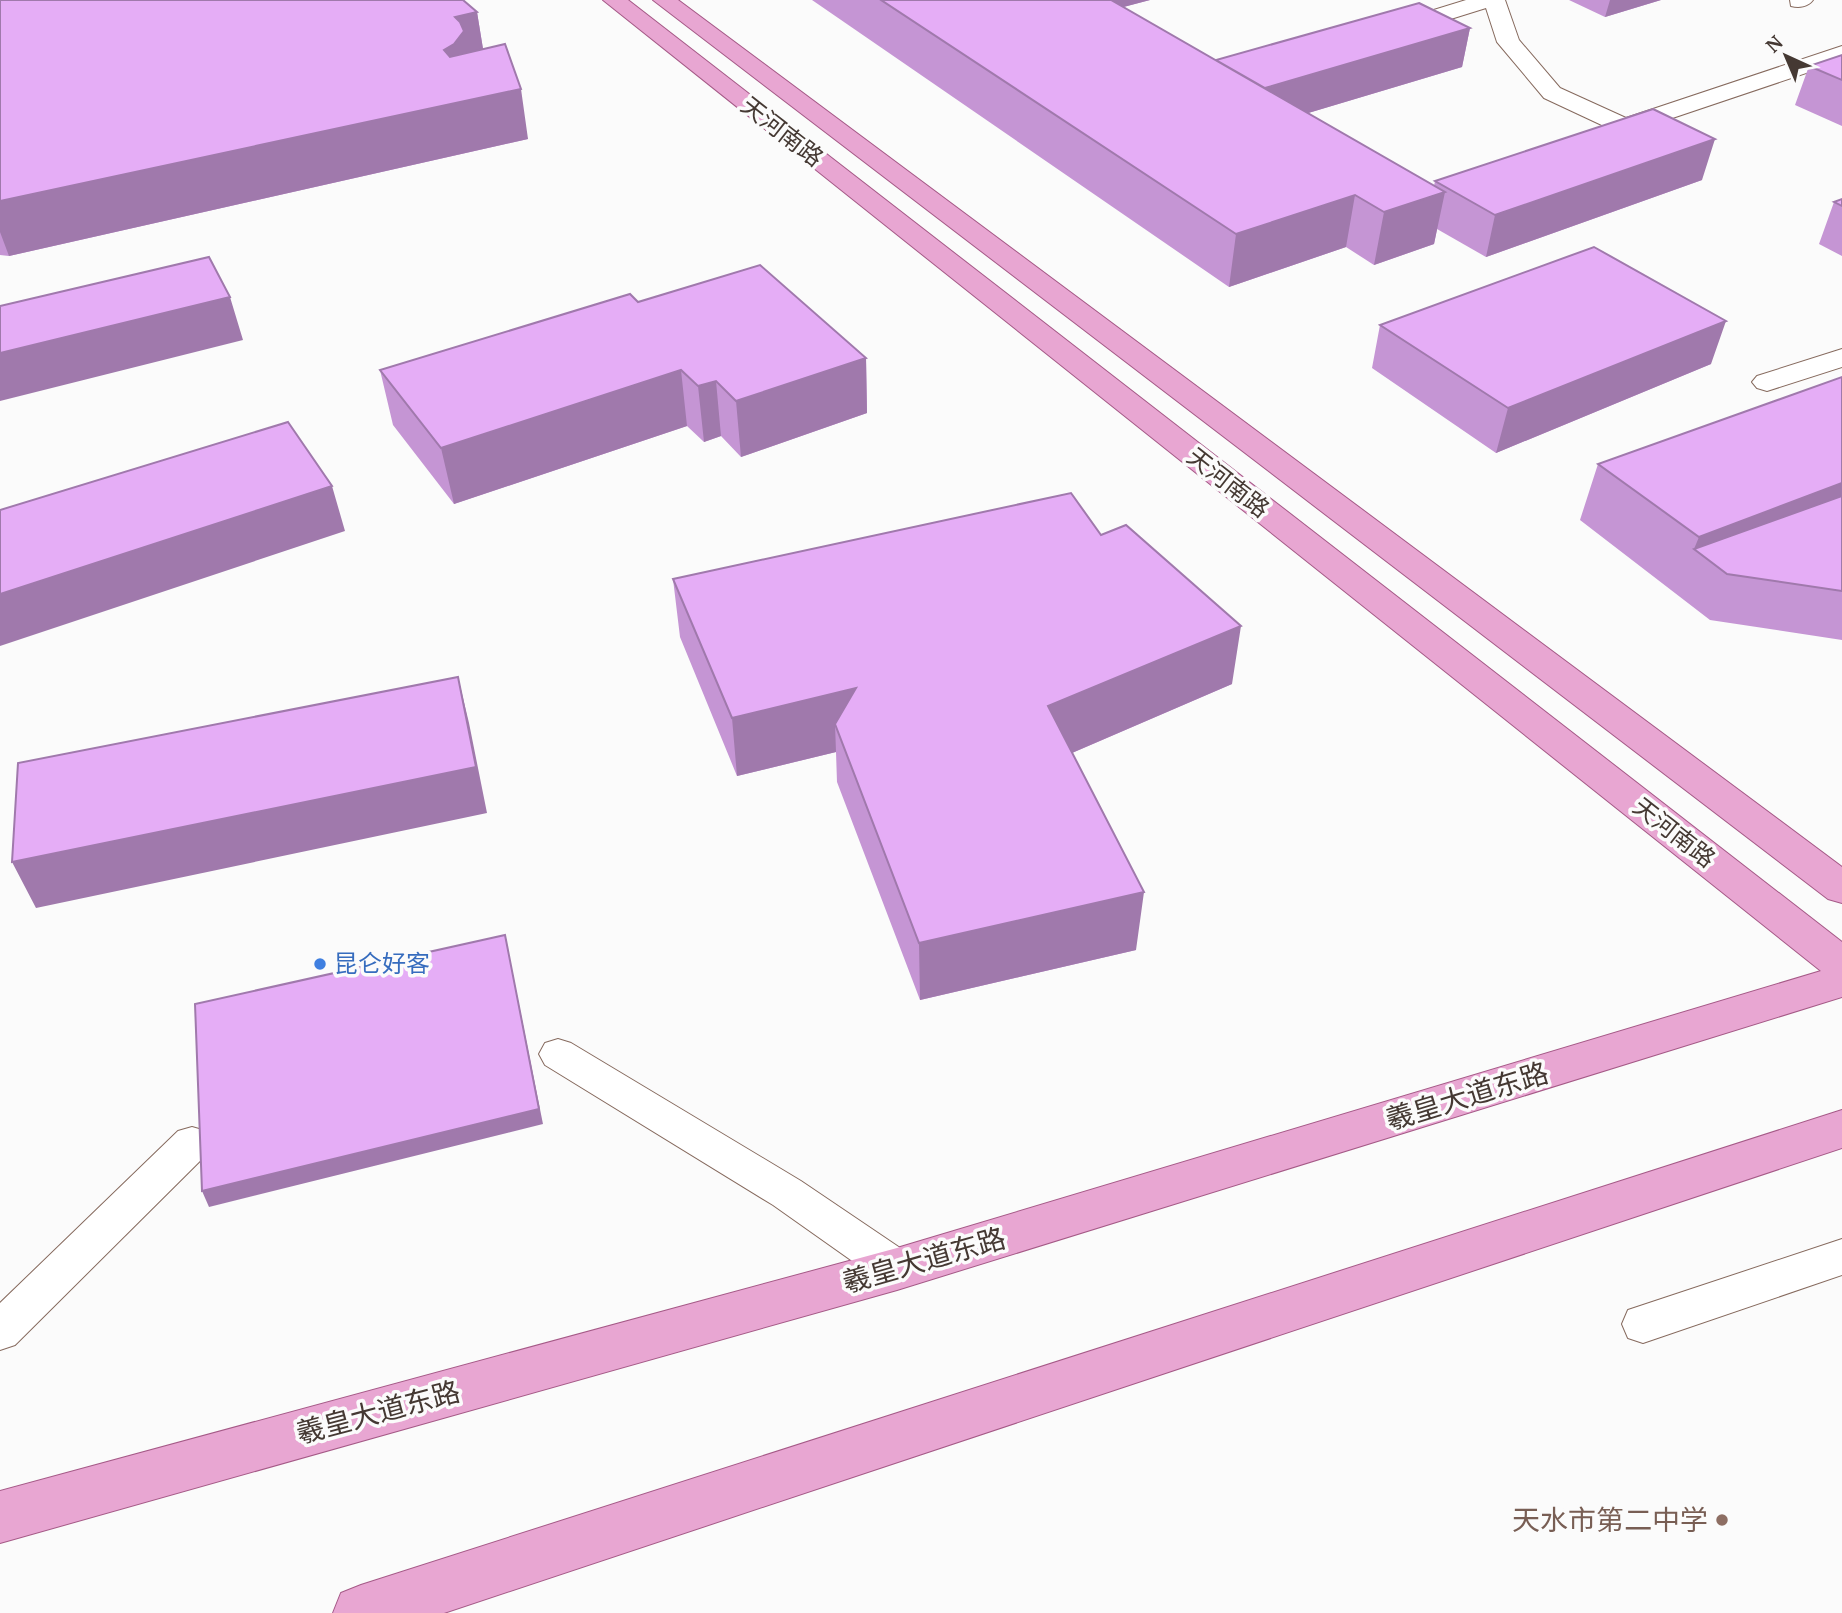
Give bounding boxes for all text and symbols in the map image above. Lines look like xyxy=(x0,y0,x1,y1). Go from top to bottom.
north arrow xyxy=(1751,21,1821,91)
text: N xyxy=(1760,29,1788,57)
street label: 天河南路 xyxy=(735,89,830,173)
street label: 天河南路 xyxy=(1181,440,1276,524)
street label: 天河南路 xyxy=(1627,790,1722,874)
place label: 昆仑好客 xyxy=(334,947,430,979)
marker: 昆仑好客 xyxy=(312,956,328,972)
street label: 羲皇大道东路 xyxy=(1381,1053,1553,1138)
street label: 羲皇大道东路 xyxy=(838,1219,1010,1300)
street label: 羲皇大道东路 xyxy=(292,1372,464,1451)
place label: 天水市第二中学 xyxy=(1512,1501,1708,1538)
marker: 天水市第二中学 xyxy=(1714,1512,1730,1528)

